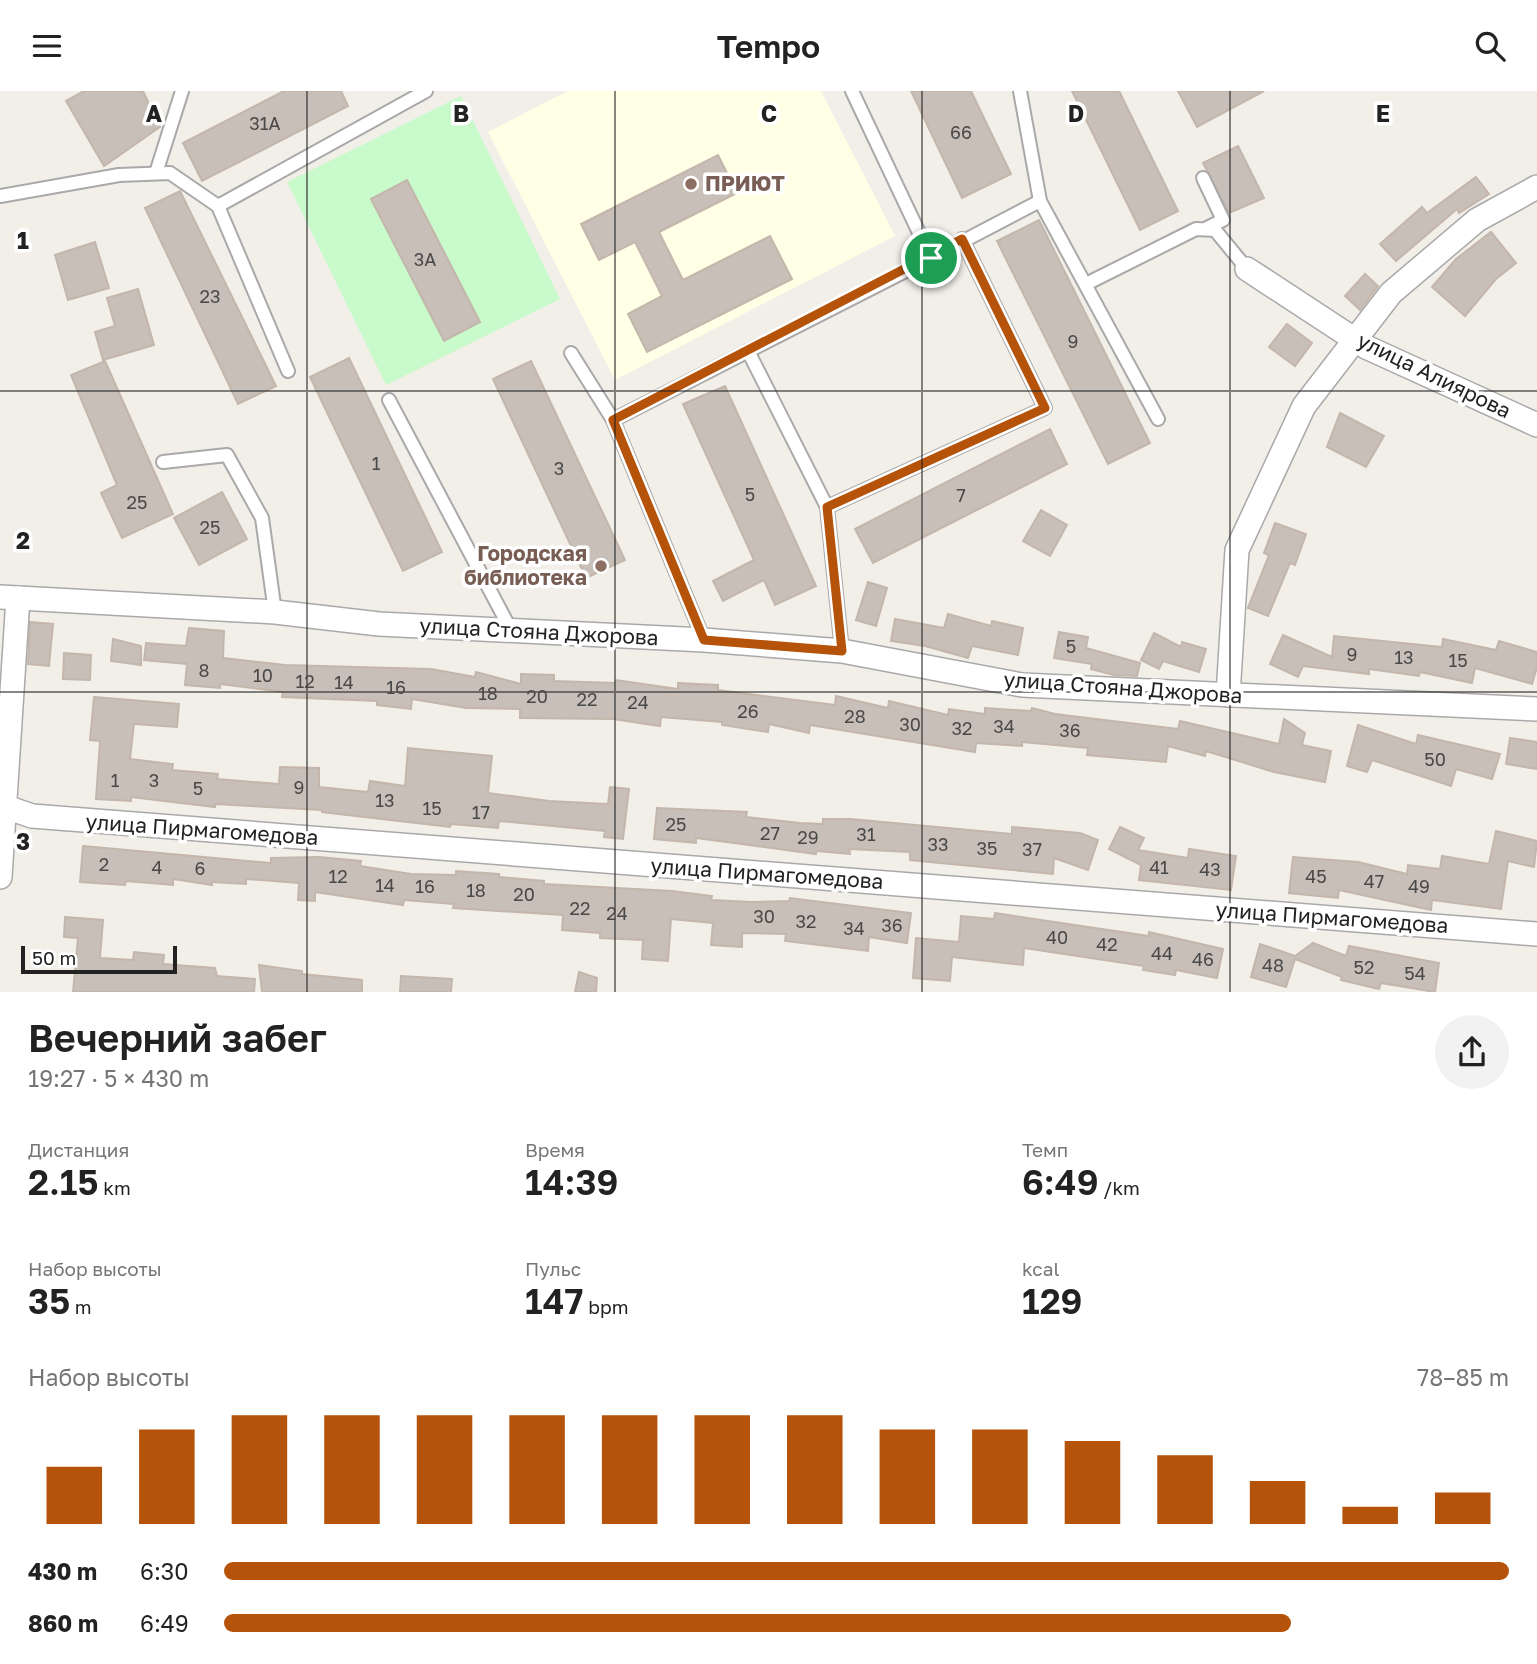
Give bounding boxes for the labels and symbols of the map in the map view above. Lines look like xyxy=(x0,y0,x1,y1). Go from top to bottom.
text: A xyxy=(146,99,163,127)
text: B xyxy=(453,99,469,127)
text: C xyxy=(761,99,777,127)
text: D xyxy=(1068,99,1084,127)
text: E xyxy=(1376,99,1390,127)
house number: 31А xyxy=(249,112,281,134)
house number: 66 xyxy=(950,121,972,143)
place label: ПРИЮТ xyxy=(705,170,785,196)
marker: ПРИЮТ xyxy=(683,176,699,192)
text: 1 xyxy=(17,226,29,254)
pin xyxy=(901,228,961,288)
house number: 3А xyxy=(414,248,436,270)
house number: 23 xyxy=(200,285,220,307)
street label: улица Алиярова xyxy=(1353,327,1515,424)
house number: 9 xyxy=(1068,330,1078,352)
house number: 1 xyxy=(372,452,381,474)
house number: 3 xyxy=(554,457,564,479)
house number: 5 xyxy=(745,483,755,505)
house number: 7 xyxy=(956,484,966,506)
house number: 25 xyxy=(127,491,147,513)
house number: 25 xyxy=(200,516,220,538)
text: 2 xyxy=(16,526,30,554)
place label: Городская библиотека xyxy=(464,540,587,590)
marker: Городская библиотека xyxy=(593,558,609,574)
street label: улица Стояна Джорова xyxy=(419,612,659,650)
house number: 5 xyxy=(1066,635,1076,657)
house number: 9 xyxy=(1347,643,1357,665)
house number: 13 xyxy=(1394,646,1414,668)
house number: 15 xyxy=(1448,649,1468,671)
house number: 8 xyxy=(199,659,209,681)
house number: 10 xyxy=(253,664,273,686)
street label: улица Стояна Джорова xyxy=(1003,666,1243,708)
house number: 12 xyxy=(295,670,315,692)
house number: 14 xyxy=(334,671,354,693)
house number: 16 xyxy=(386,676,406,698)
house number: 18 xyxy=(478,682,498,704)
house number: 20 xyxy=(526,685,548,707)
house number: 22 xyxy=(577,688,597,710)
house number: 24 xyxy=(627,691,649,713)
house number: 26 xyxy=(737,700,759,722)
house number: 28 xyxy=(844,705,866,727)
house number: 30 xyxy=(899,713,921,735)
house number: 34 xyxy=(993,715,1015,737)
house number: 32 xyxy=(952,717,972,739)
house number: 36 xyxy=(1059,719,1081,741)
house number: 50 xyxy=(1424,748,1446,770)
house number: 1 xyxy=(111,769,120,791)
house number: 3 xyxy=(149,769,159,791)
house number: 9 xyxy=(294,776,304,798)
house number: 5 xyxy=(193,777,203,799)
house number: 13 xyxy=(375,789,395,811)
house number: 15 xyxy=(422,797,442,819)
house number: 17 xyxy=(472,801,490,823)
street label: улица Пирмагомедова xyxy=(85,808,319,850)
house number: 25 xyxy=(666,813,686,835)
house number: 27 xyxy=(760,822,780,844)
house number: 31 xyxy=(856,823,876,845)
house number: 29 xyxy=(797,826,819,848)
text: 3 xyxy=(16,827,30,855)
house number: 33 xyxy=(927,833,949,855)
house number: 35 xyxy=(977,837,997,859)
house number: 37 xyxy=(1022,838,1042,860)
street label: улица Пирмагомедова xyxy=(650,852,884,894)
house number: 2 xyxy=(99,853,109,875)
house number: 4 xyxy=(152,856,163,878)
house number: 41 xyxy=(1149,856,1169,878)
house number: 6 xyxy=(195,857,205,879)
house number: 43 xyxy=(1199,858,1221,880)
house number: 12 xyxy=(328,865,348,887)
house number: 45 xyxy=(1305,865,1327,887)
house number: 47 xyxy=(1364,870,1384,892)
house number: 14 xyxy=(375,874,395,896)
house number: 16 xyxy=(415,875,435,897)
house number: 49 xyxy=(1408,875,1430,897)
house number: 18 xyxy=(466,879,486,901)
house number: 20 xyxy=(513,883,535,905)
street label: улица Пирмагомедова xyxy=(1215,896,1449,938)
house number: 22 xyxy=(570,897,590,919)
house number: 24 xyxy=(606,902,628,924)
house number: 30 xyxy=(753,905,775,927)
house number: 32 xyxy=(796,910,816,932)
house number: 36 xyxy=(881,914,903,936)
house number: 34 xyxy=(843,917,865,939)
house number: 40 xyxy=(1046,926,1068,948)
house number: 42 xyxy=(1096,933,1118,955)
house number: 44 xyxy=(1151,942,1173,964)
scale bar xyxy=(21,943,177,975)
house number: 46 xyxy=(1192,948,1214,970)
house number: 48 xyxy=(1262,954,1284,976)
house number: 52 xyxy=(1354,956,1374,978)
house number: 54 xyxy=(1404,962,1426,984)

